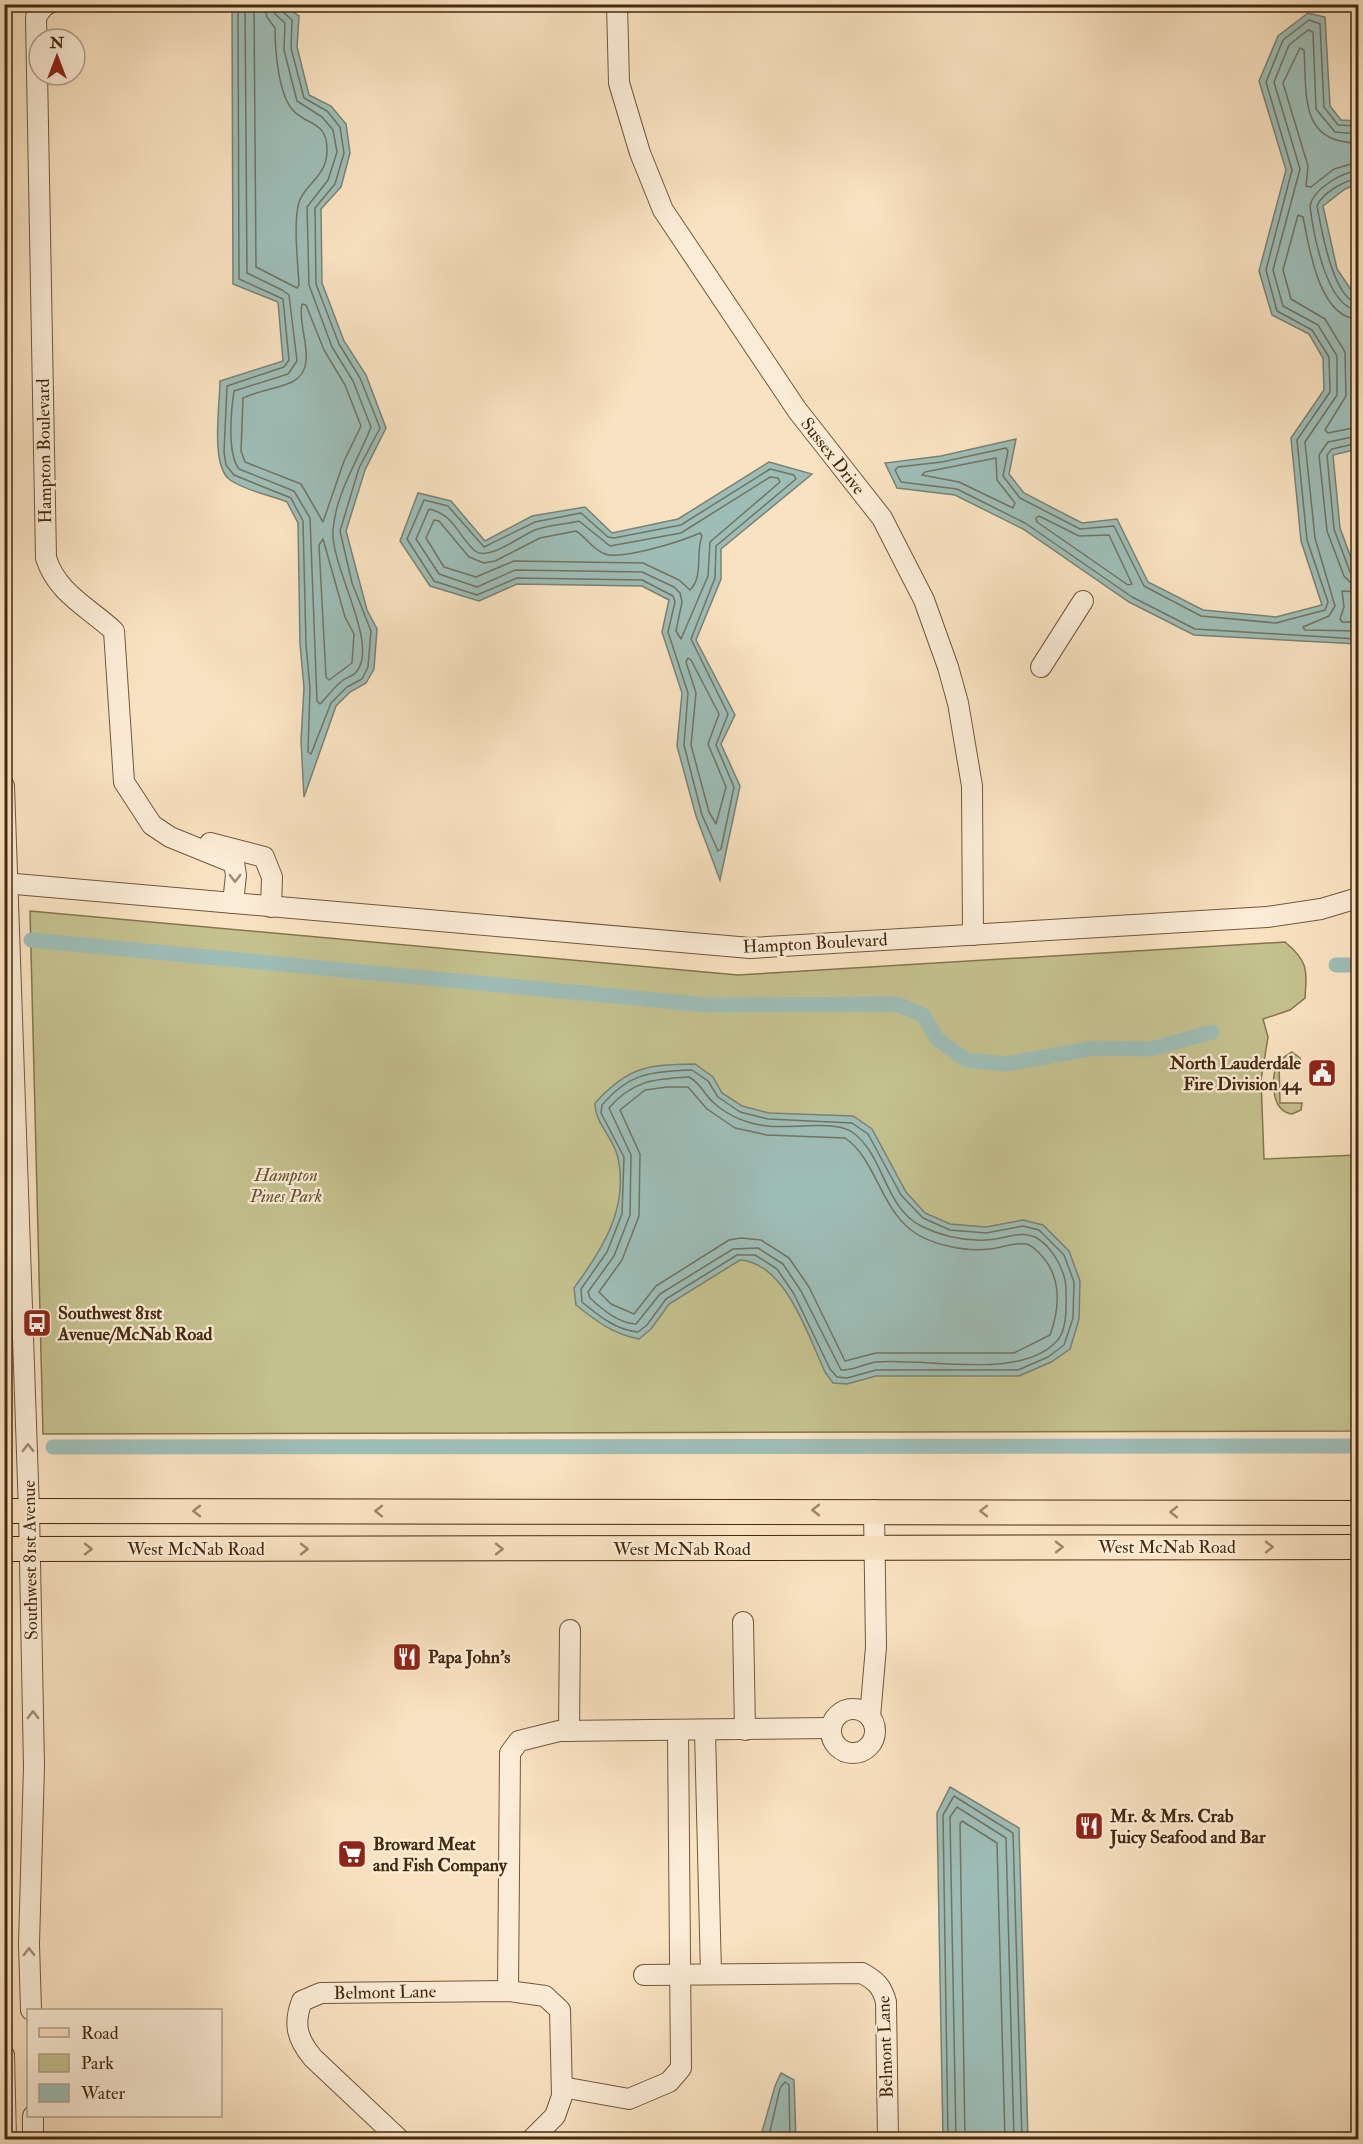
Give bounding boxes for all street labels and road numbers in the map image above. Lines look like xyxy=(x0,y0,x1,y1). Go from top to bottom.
street label: Hampton Boulevard xyxy=(32,378,57,524)
street label: Sussex Drive xyxy=(795,413,870,500)
street label: Hampton Boulevard xyxy=(742,928,888,959)
street label: Southwest 81st Avenue xyxy=(18,1479,43,1640)
street label: West McNab Road xyxy=(1097,1536,1236,1559)
street label: West McNab Road xyxy=(126,1538,265,1561)
street label: West McNab Road xyxy=(612,1538,751,1561)
street label: Belmont Lane xyxy=(334,1980,437,2005)
street label: Belmont Lane xyxy=(872,1995,899,2099)

